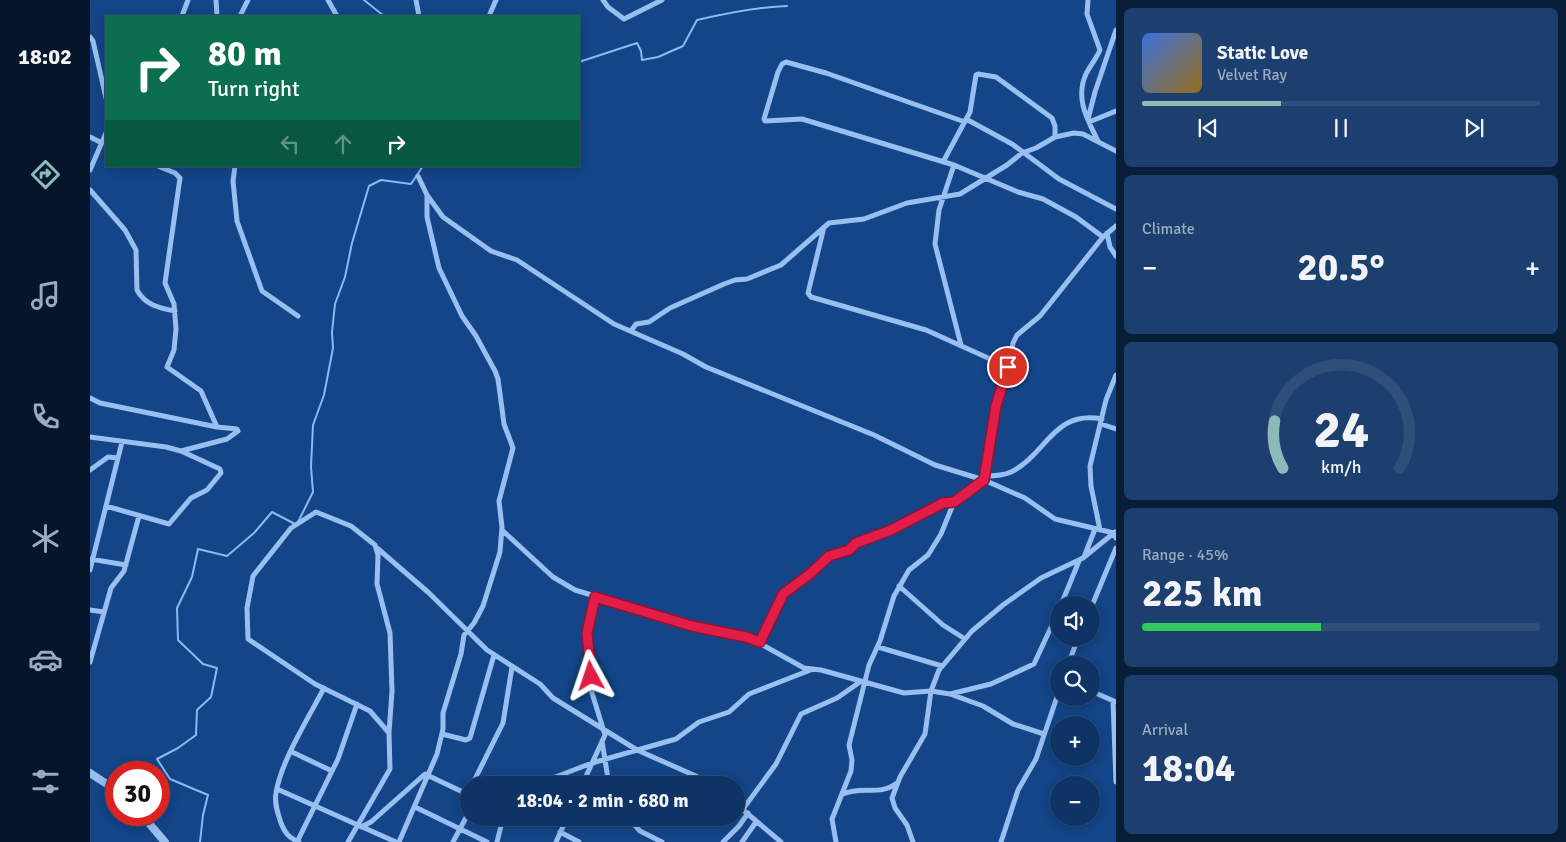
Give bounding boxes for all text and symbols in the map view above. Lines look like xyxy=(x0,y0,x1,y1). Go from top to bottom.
text: 80 m xyxy=(208,32,282,75)
icon: right xyxy=(125,35,190,100)
text: Static Love xyxy=(1217,41,1308,65)
text: 18:02 xyxy=(18,43,72,70)
text: Velvet Ray xyxy=(1217,65,1287,85)
text: Turn right xyxy=(208,75,300,102)
icon: previous xyxy=(1194,114,1222,142)
icon: pause xyxy=(1327,114,1355,142)
icon: next xyxy=(1460,114,1488,142)
icon: left xyxy=(276,130,304,158)
icon: ahead xyxy=(329,130,357,158)
icon: right xyxy=(382,130,410,158)
icon: directions xyxy=(28,157,63,192)
text: Climate xyxy=(1142,219,1195,239)
text: 20.5° xyxy=(1297,244,1385,291)
text: − xyxy=(1142,251,1157,285)
text: + xyxy=(1525,251,1540,285)
icon: music xyxy=(28,278,63,313)
pin xyxy=(987,346,1029,388)
icon: arrive xyxy=(994,353,1022,381)
text: 24 xyxy=(1313,398,1369,462)
icon: phone xyxy=(28,399,63,434)
text: km/h xyxy=(1321,456,1361,478)
icon: climate xyxy=(28,521,63,556)
text: Range · 45% xyxy=(1142,545,1228,565)
text: 225 km xyxy=(1142,570,1263,617)
map controls xyxy=(1050,596,1100,826)
button: sound xyxy=(1050,596,1100,646)
icon: car xyxy=(28,642,63,677)
position arrow xyxy=(564,649,616,701)
button: search xyxy=(1050,656,1100,706)
button: + xyxy=(1050,716,1100,766)
text: Arrival xyxy=(1142,720,1188,740)
text: 18:04 xyxy=(1142,745,1235,792)
speed limit sign: 30 xyxy=(105,761,170,826)
icon: filters xyxy=(28,764,63,799)
button: − xyxy=(1050,776,1100,826)
text: 18:04 · 2 min · 680 m xyxy=(516,789,689,813)

